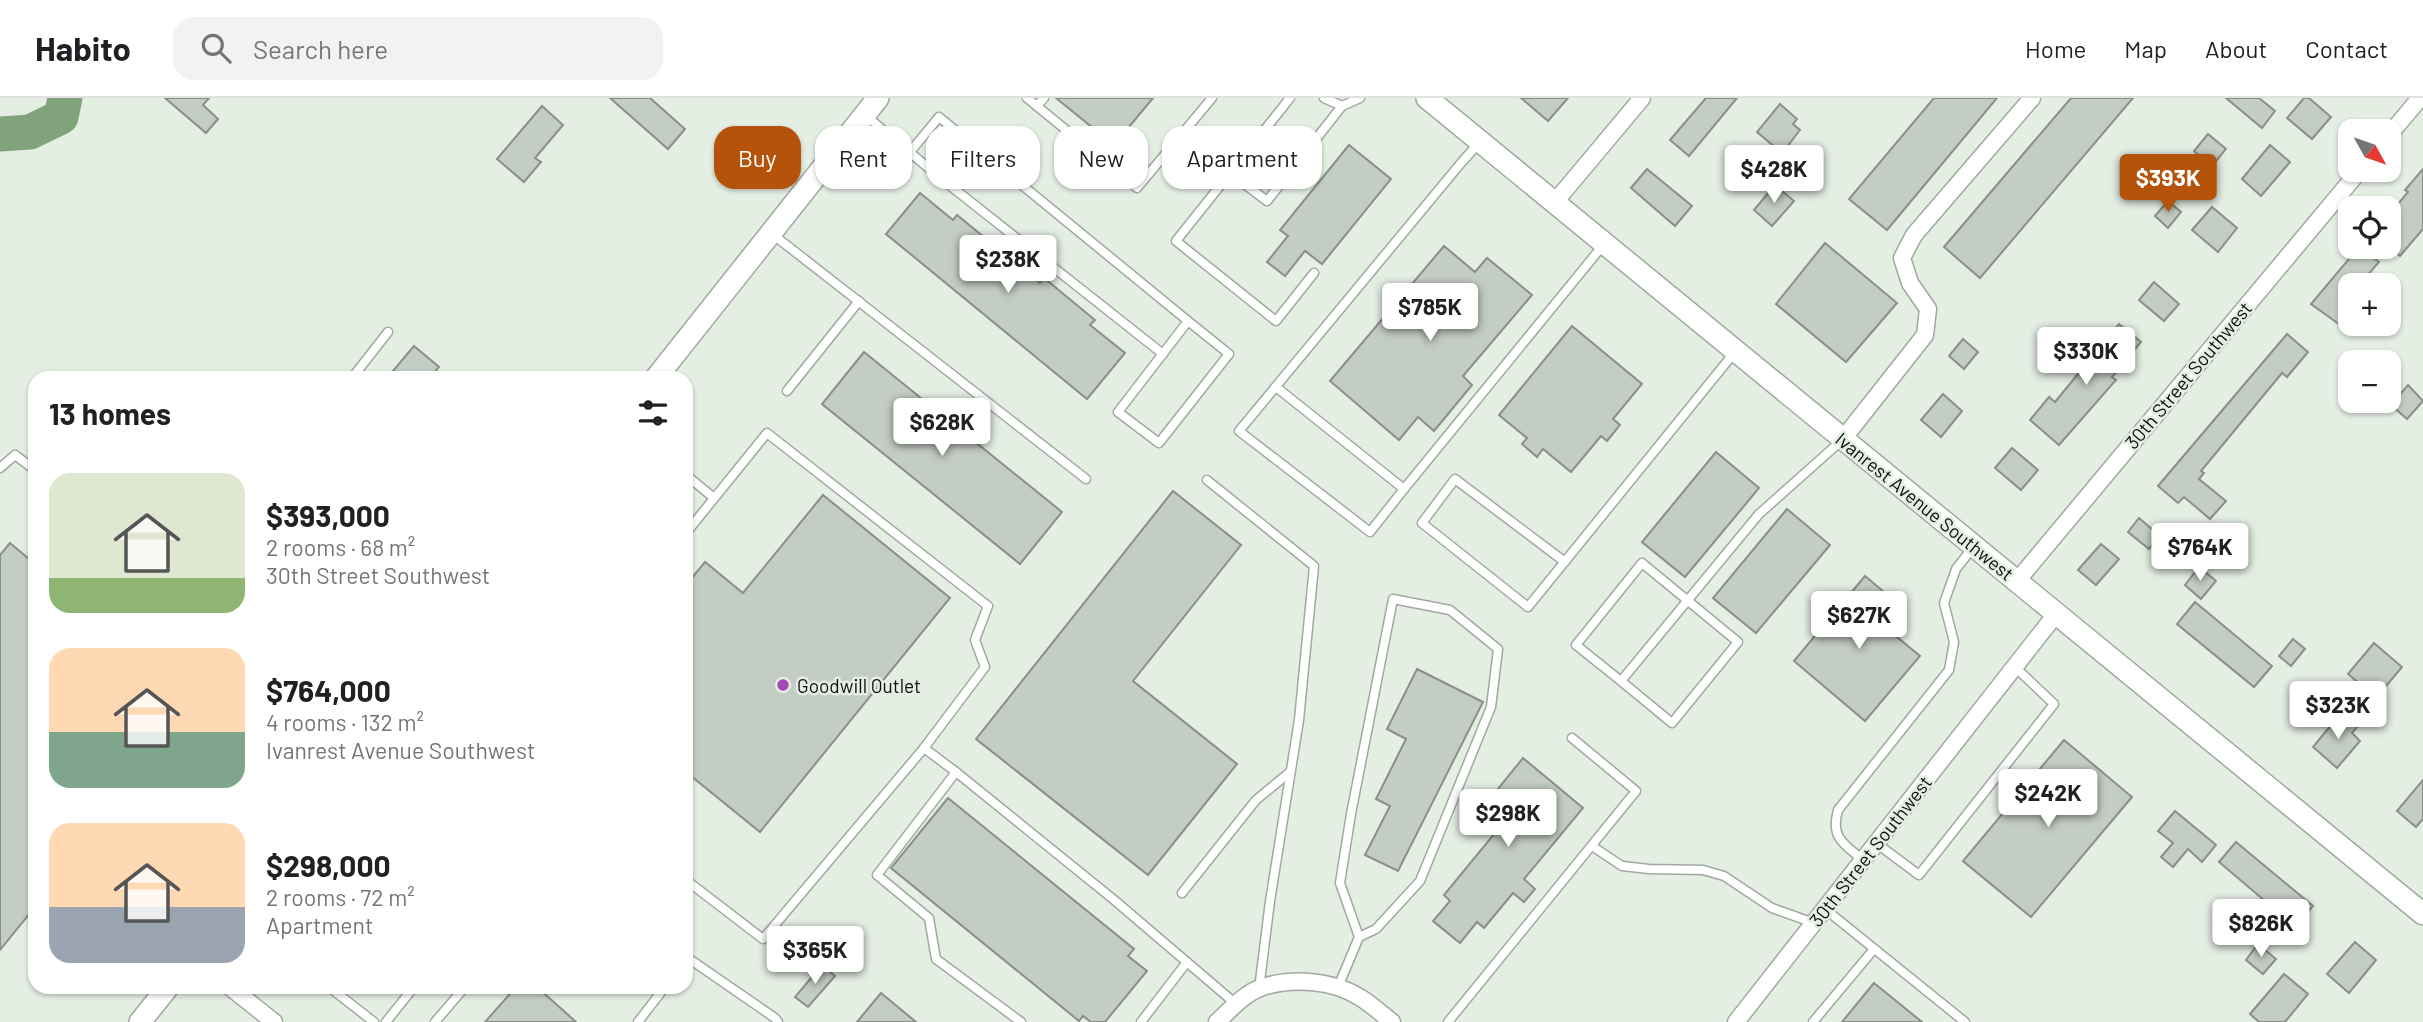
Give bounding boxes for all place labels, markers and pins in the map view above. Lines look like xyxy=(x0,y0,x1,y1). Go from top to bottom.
pin: $428K xyxy=(1725,146,1823,205)
pin: $393K xyxy=(2119,155,2217,214)
pin: $238K xyxy=(959,236,1057,295)
pin: $785K xyxy=(1381,284,1479,343)
pin: $330K xyxy=(2037,328,2135,387)
pin: $628K xyxy=(893,398,991,458)
pin: $764K xyxy=(2151,524,2249,583)
pin: $627K xyxy=(1810,592,1908,651)
place label: Goodwill Outlet xyxy=(797,674,921,697)
marker: Goodwill Outlet xyxy=(775,677,791,693)
pin: $323K xyxy=(2289,682,2387,741)
pin: $242K xyxy=(1999,770,2097,829)
pin: $298K xyxy=(1459,790,1557,849)
pin: $826K xyxy=(2212,900,2310,959)
pin: $365K xyxy=(766,926,864,986)

